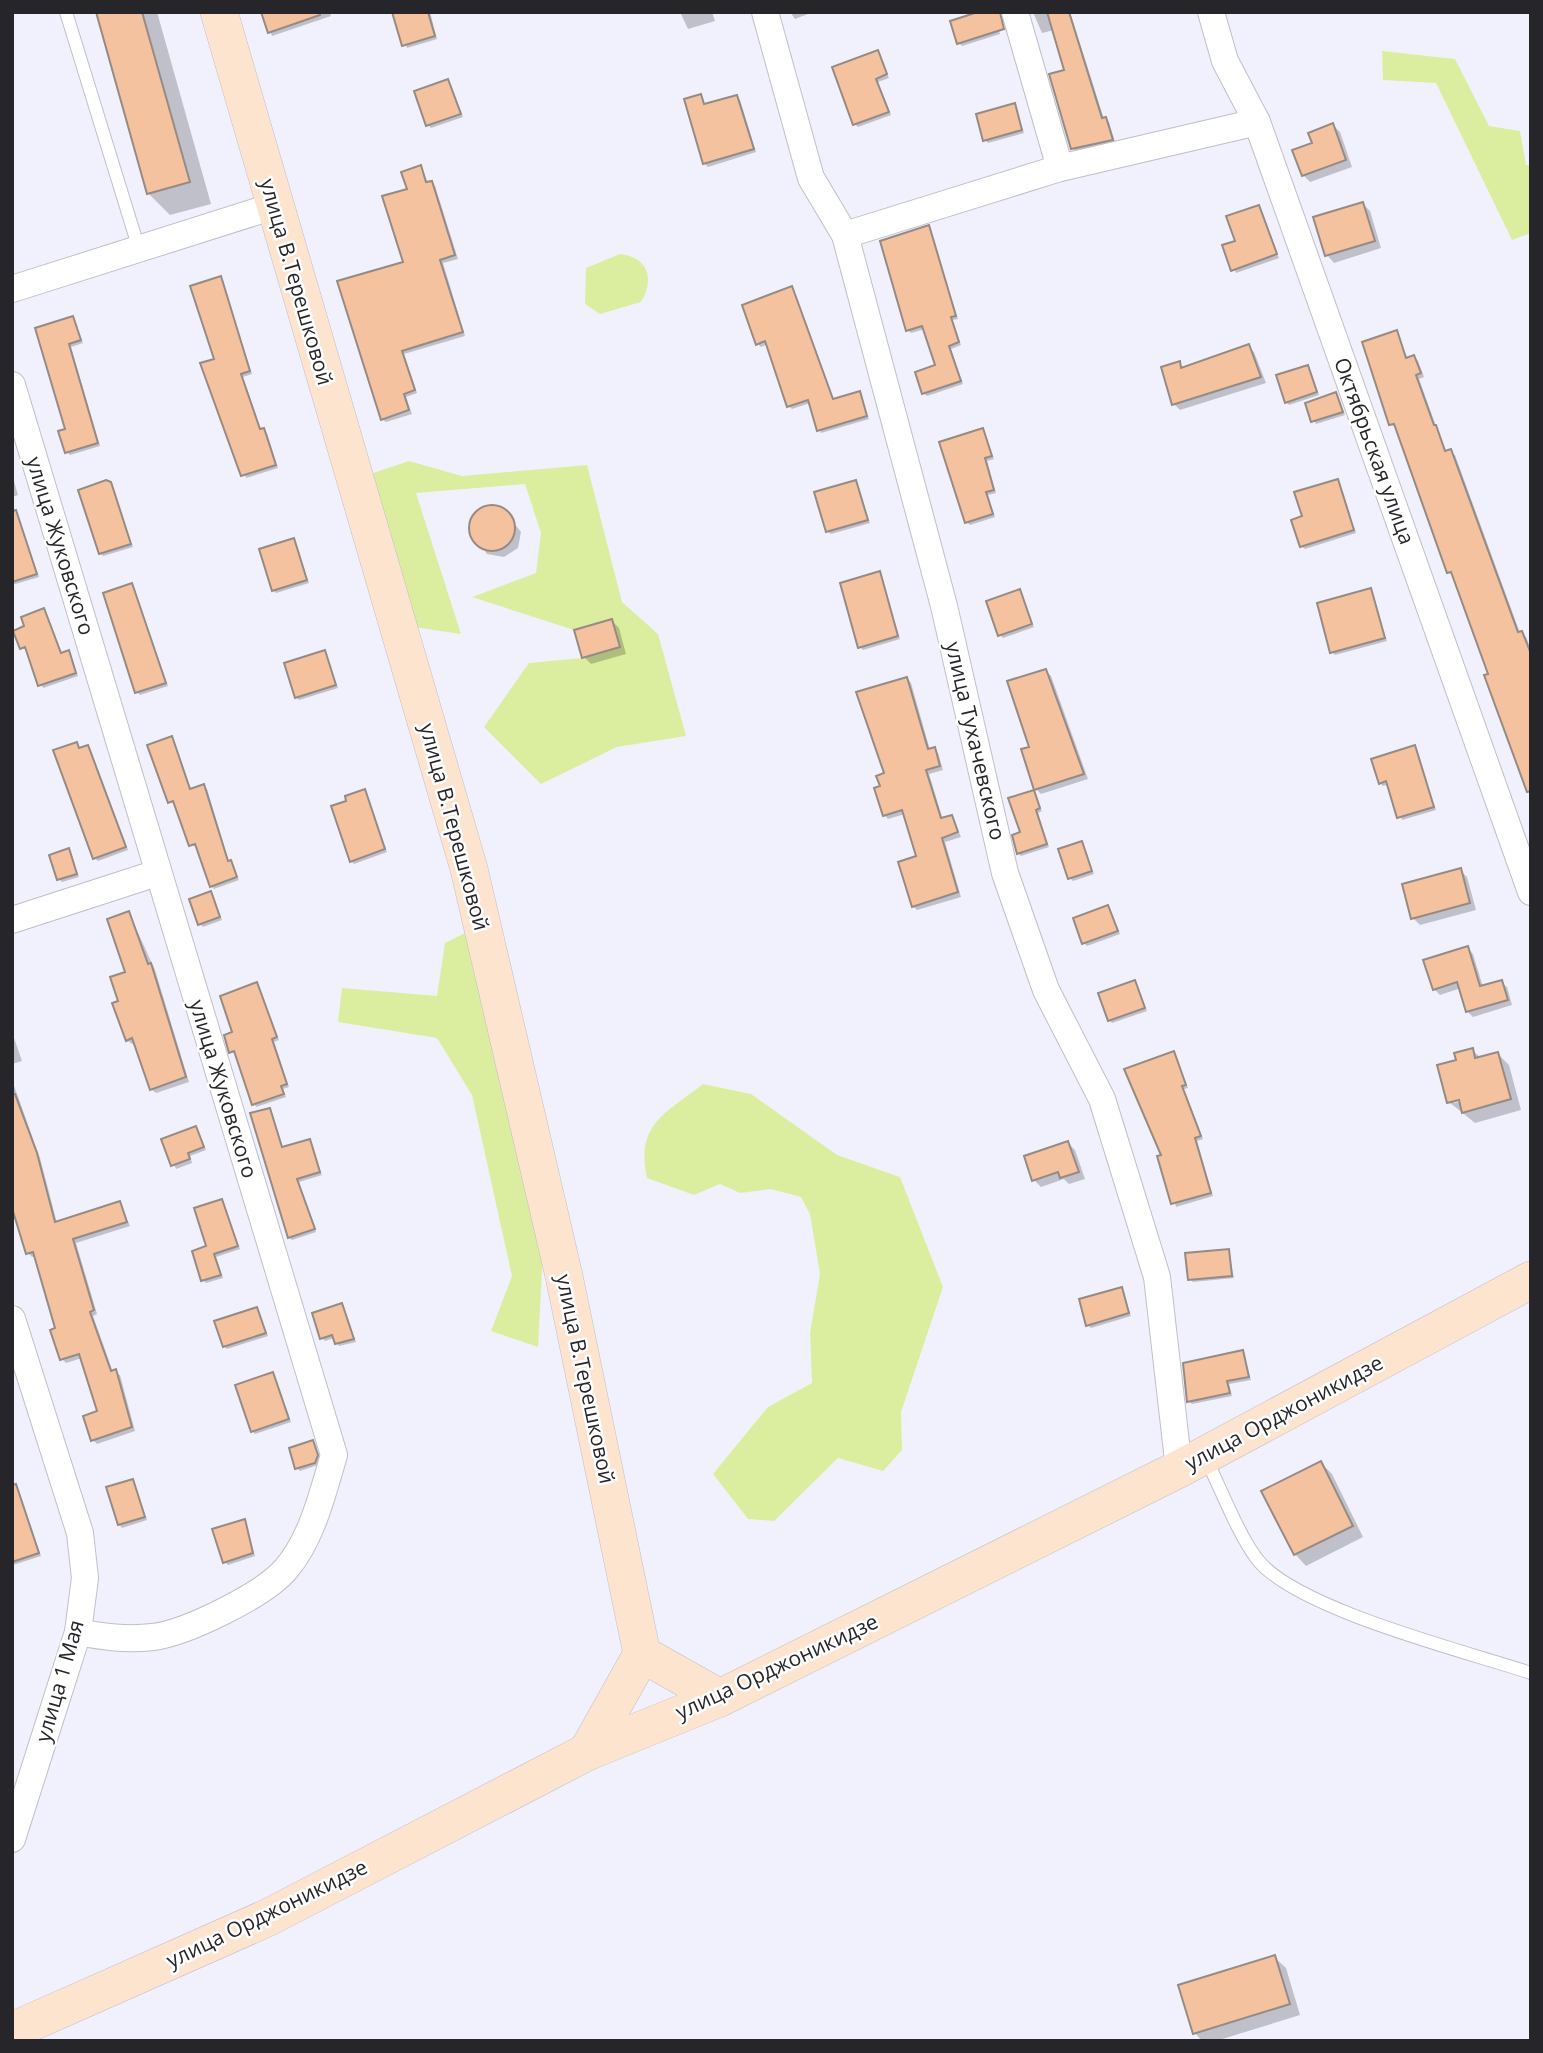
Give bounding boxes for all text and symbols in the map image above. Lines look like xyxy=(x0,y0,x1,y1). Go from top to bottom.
street label: улица В.Терешковой xyxy=(254,175,340,388)
street label: Октябрьская улица xyxy=(1328,353,1422,548)
street label: улица Жуковского xyxy=(21,453,101,638)
street label: улица Тухачевского xyxy=(940,639,1012,843)
street label: улица В.Терешковой xyxy=(414,720,496,933)
street label: улица Жуковского xyxy=(184,996,264,1181)
street label: улица В.Терешковой xyxy=(550,1271,622,1486)
street label: улица Орджоникидзе xyxy=(1180,1348,1387,1476)
street label: улица Орджоникидзе xyxy=(671,1607,882,1725)
street label: улица 1 Мая xyxy=(28,1616,90,1745)
street label: улица Орджоникидзе xyxy=(161,1852,372,1974)

